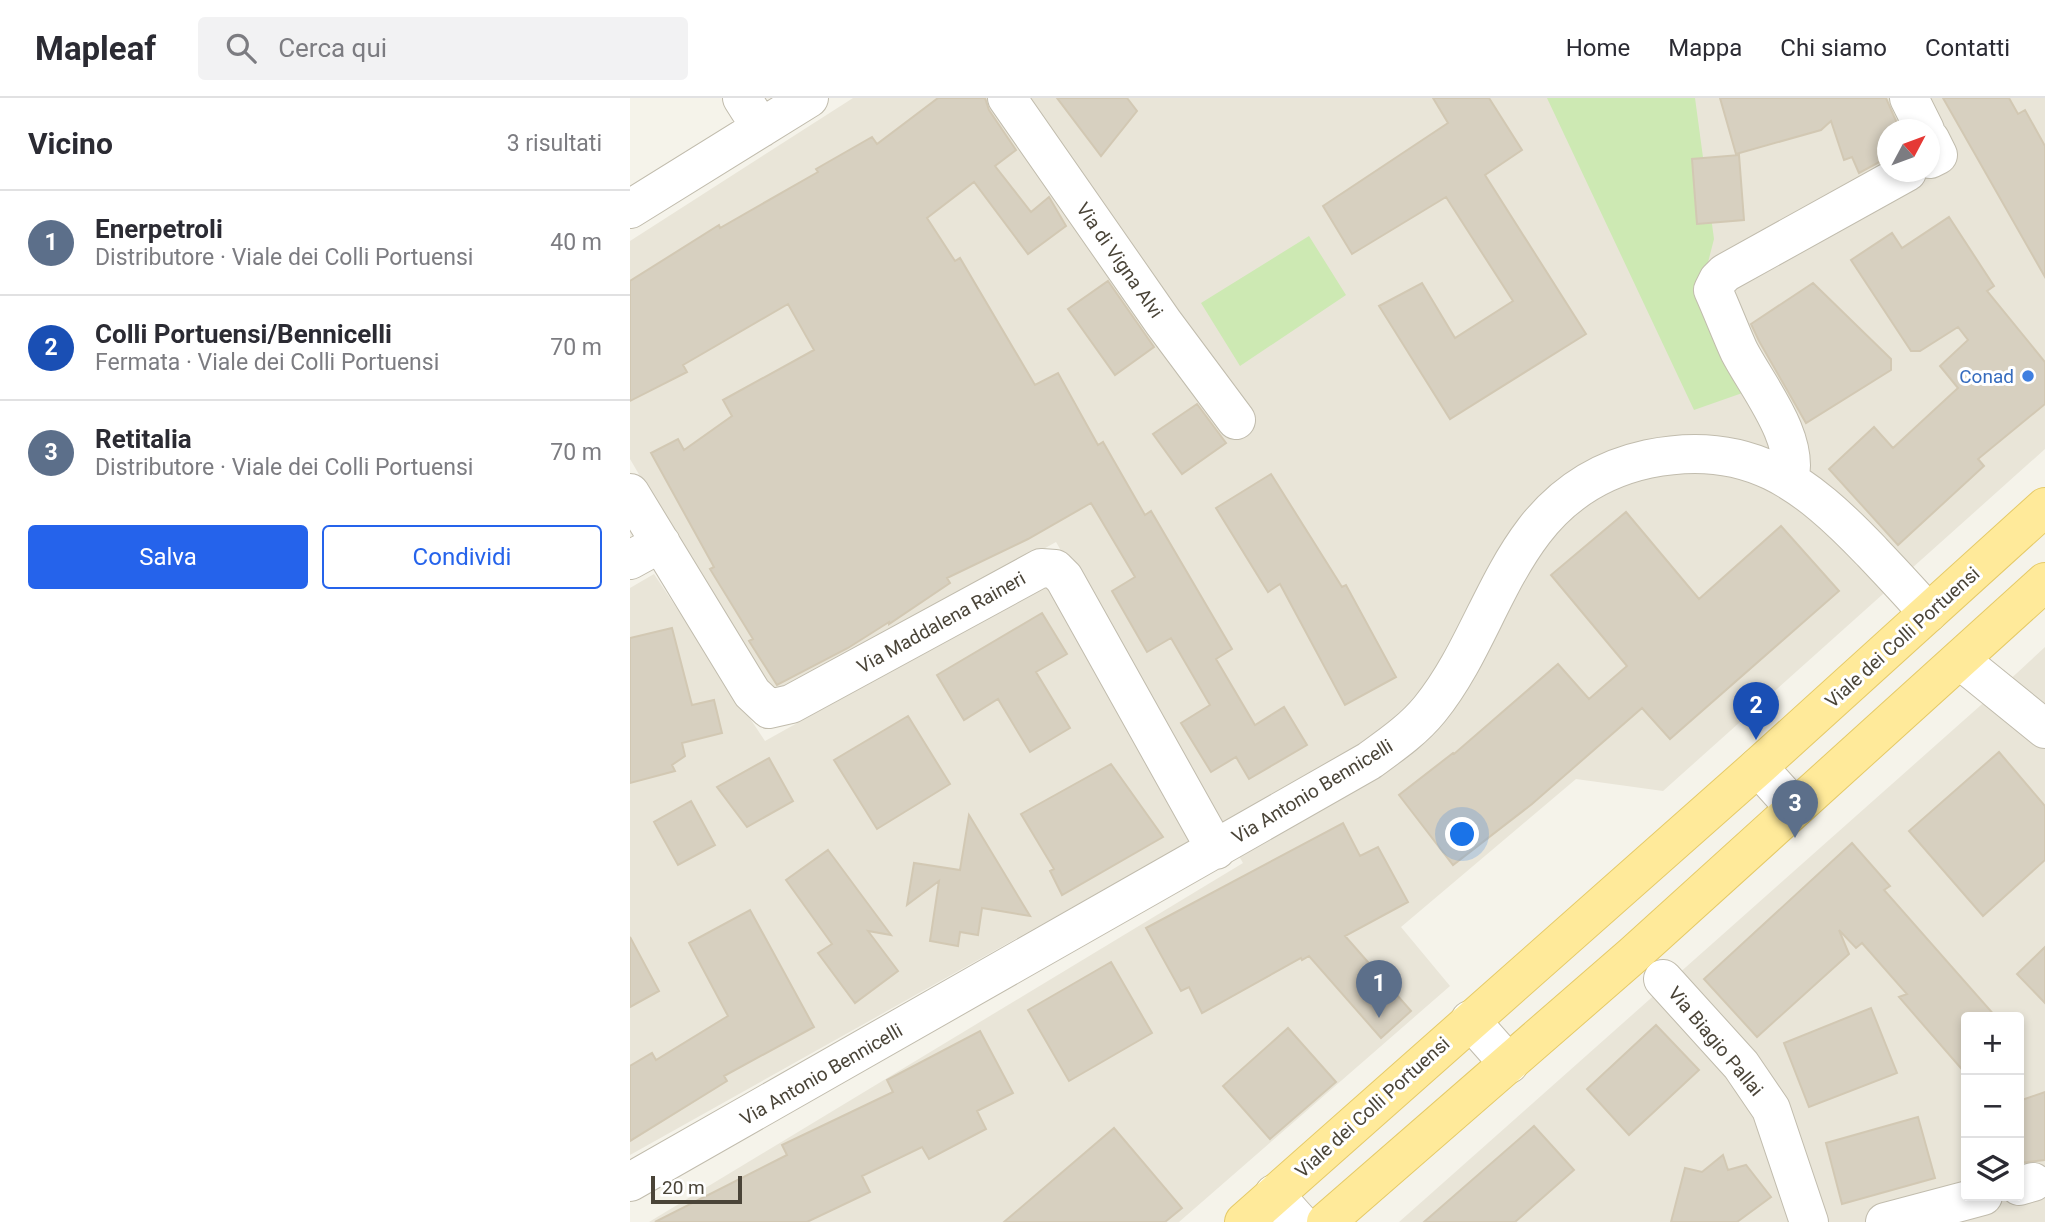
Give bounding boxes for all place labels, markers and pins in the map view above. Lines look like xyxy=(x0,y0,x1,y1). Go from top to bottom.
place label: Conad xyxy=(1959,365,2014,388)
marker: Conad xyxy=(2020,368,2036,384)
pin: 2 xyxy=(1733,682,1779,740)
pin: 3 xyxy=(1772,780,1818,838)
pin: 1 xyxy=(1356,960,1402,1018)

